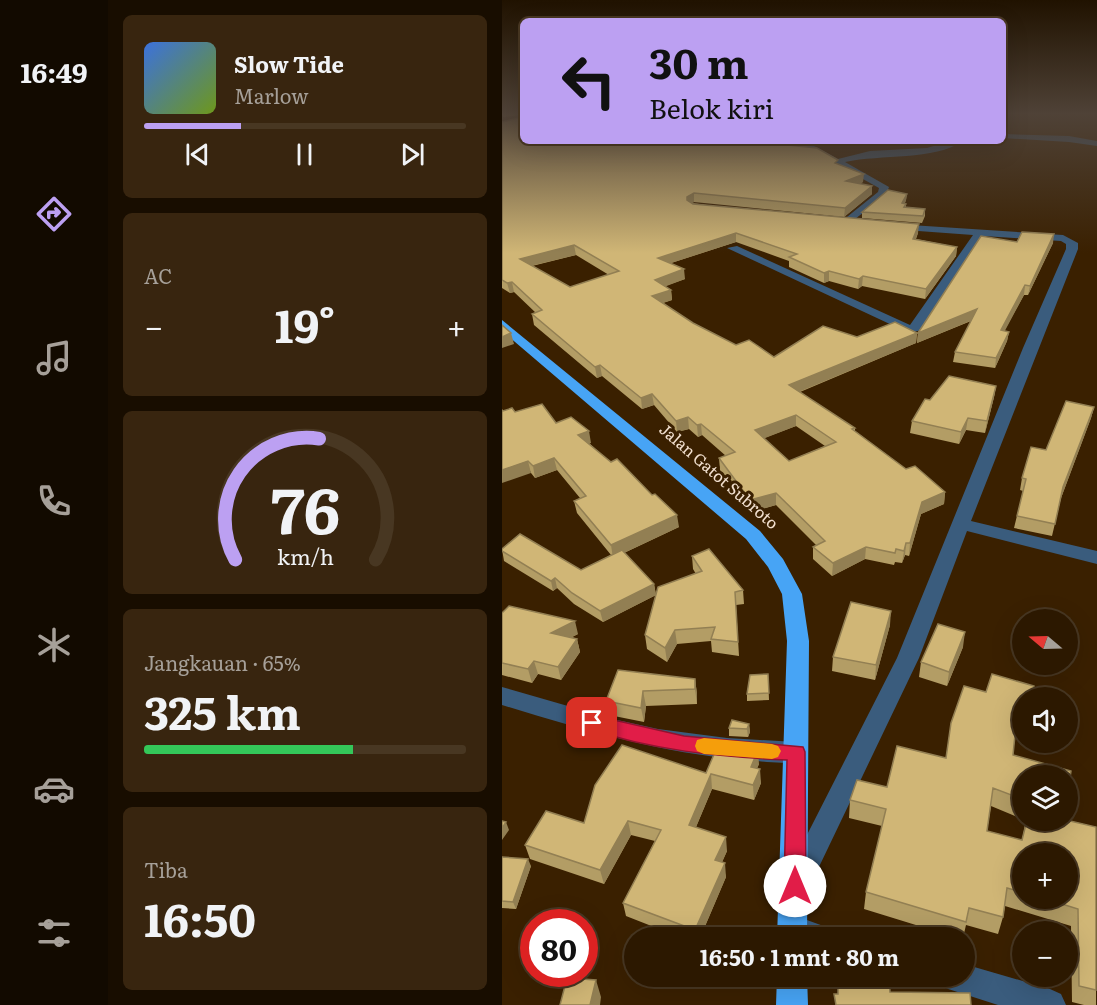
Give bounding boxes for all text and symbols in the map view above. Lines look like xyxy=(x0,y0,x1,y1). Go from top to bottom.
text: 30 m xyxy=(649,30,749,92)
icon: left xyxy=(550,42,628,120)
text: Slow Tide xyxy=(234,47,344,80)
text: 16:49 xyxy=(20,51,88,91)
text: Marlow xyxy=(234,80,309,110)
text: Belok kiri xyxy=(649,87,774,127)
icon: previous xyxy=(181,138,214,171)
icon: pause xyxy=(288,138,321,171)
icon: next xyxy=(396,138,429,171)
icon: directions xyxy=(33,193,75,235)
text: AC xyxy=(144,260,172,290)
text: 19° xyxy=(275,290,335,357)
text: − xyxy=(144,300,163,349)
text: + xyxy=(447,300,466,349)
icon: music xyxy=(33,337,75,379)
street label: Jalan Gatot Subroto xyxy=(655,417,784,534)
text: 76 xyxy=(270,461,340,553)
icon: phone xyxy=(33,480,75,522)
text: km/h xyxy=(276,540,334,572)
north arrow xyxy=(1012,609,1078,675)
map controls xyxy=(1012,609,1078,987)
icon: climate xyxy=(33,624,75,666)
text: Jangkauan · 65% xyxy=(144,647,301,677)
text: 325 km xyxy=(144,677,301,744)
button: sound xyxy=(1012,687,1078,753)
pin xyxy=(566,697,617,748)
icon: arrive xyxy=(575,706,608,739)
button: layers xyxy=(1012,765,1078,831)
icon: car xyxy=(33,768,75,810)
button: + xyxy=(1012,843,1078,909)
text: Tiba xyxy=(144,854,188,884)
position arrow xyxy=(763,854,827,918)
text: 16:50 xyxy=(144,884,256,951)
speed limit sign: 80 xyxy=(520,909,598,987)
icon: filters xyxy=(33,912,75,954)
button: − xyxy=(1012,921,1078,987)
text: 16:50 · 1 mnt · 80 m xyxy=(700,940,899,973)

